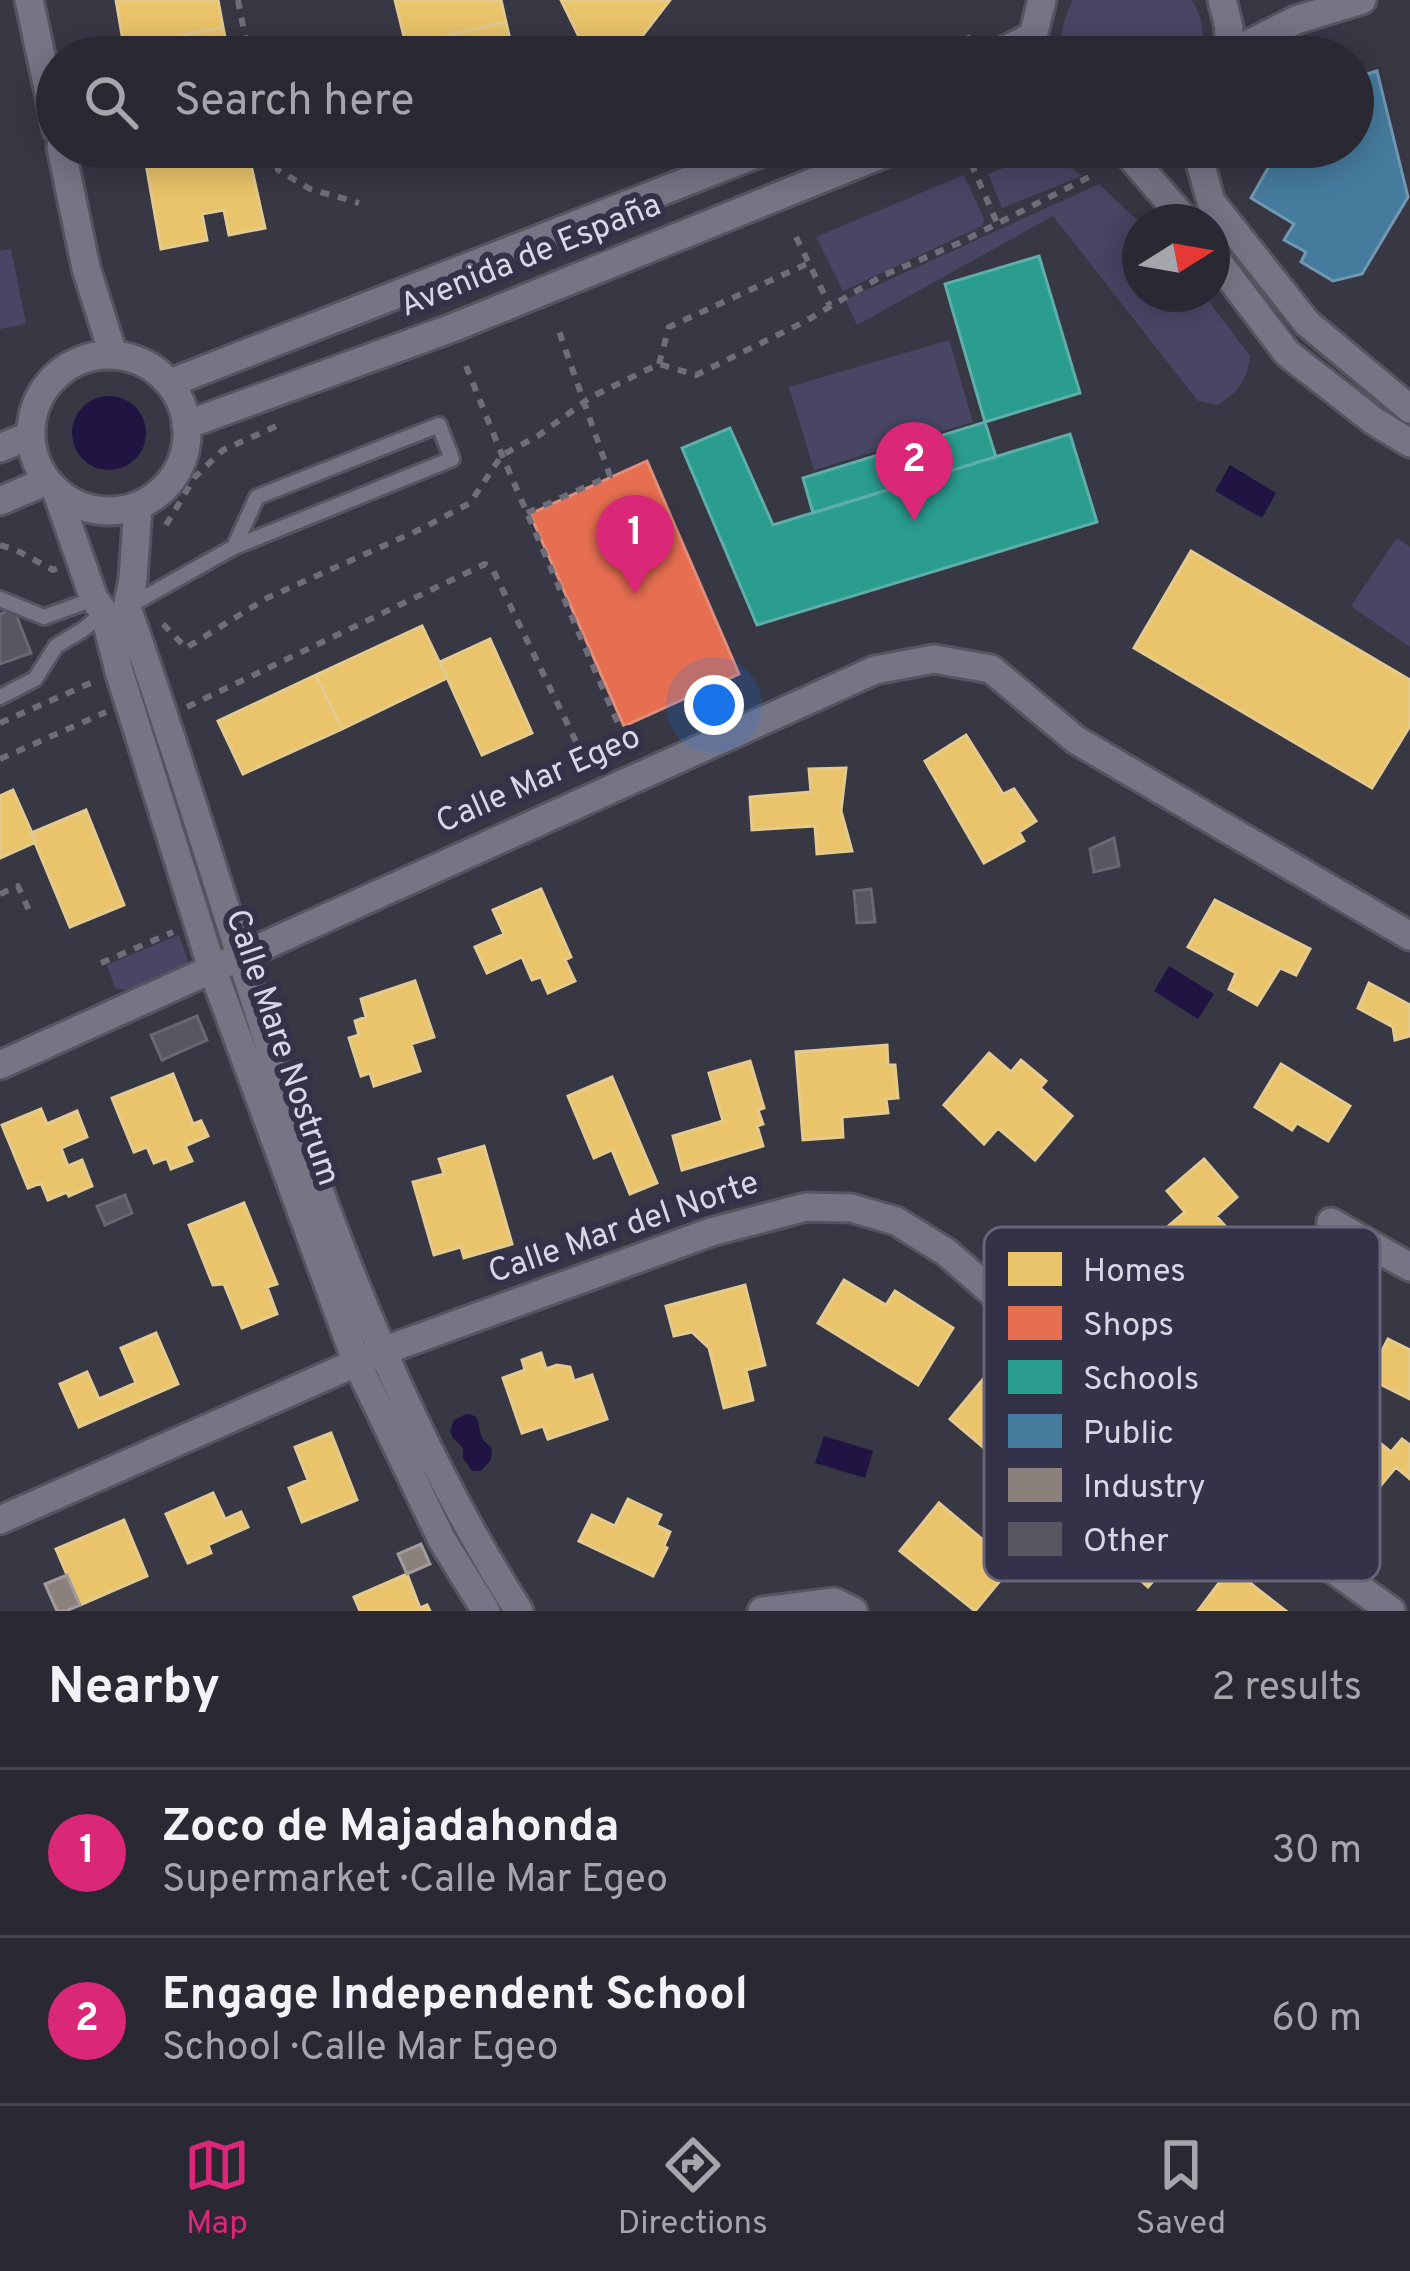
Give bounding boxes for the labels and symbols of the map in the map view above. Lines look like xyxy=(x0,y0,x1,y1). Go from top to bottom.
street label: Avenida de España xyxy=(394,186,668,328)
north arrow xyxy=(1122,204,1230,312)
pin: 2 xyxy=(875,422,953,521)
pin: 1 xyxy=(596,495,674,594)
your location xyxy=(684,675,744,735)
street label: Calle Mar Egeo xyxy=(430,717,648,845)
street label: Calle Mare Nostrum xyxy=(214,904,348,1192)
street label: Calle Mar del Norte xyxy=(483,1163,765,1295)
legend xyxy=(984,1227,1380,1581)
text: Homes xyxy=(1083,1252,1186,1294)
text: Shops xyxy=(1083,1306,1174,1348)
text: Schools xyxy=(1083,1360,1199,1402)
text: Public xyxy=(1083,1414,1174,1456)
text: Industry xyxy=(1083,1468,1205,1510)
text: Other xyxy=(1083,1522,1169,1564)

